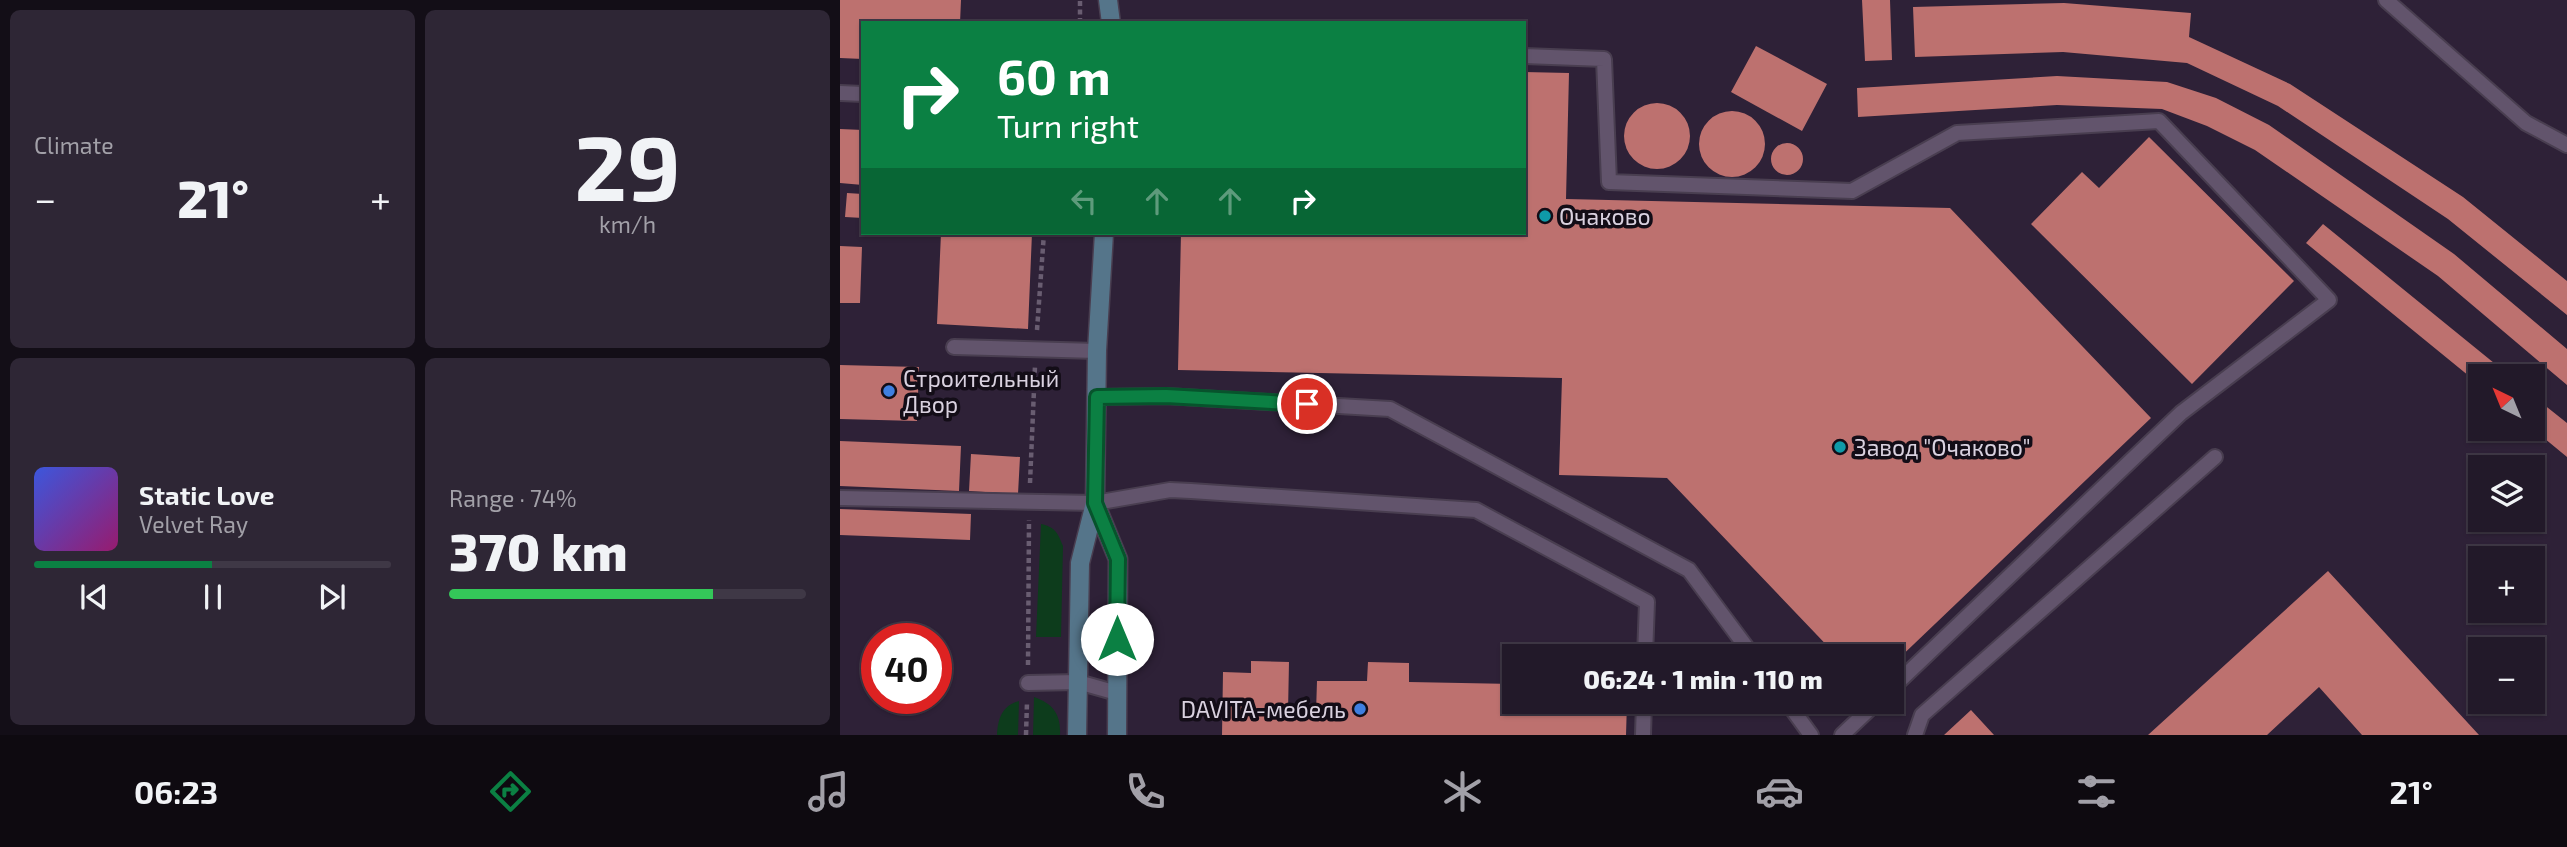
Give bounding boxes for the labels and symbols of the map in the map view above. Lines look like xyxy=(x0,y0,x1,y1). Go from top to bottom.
place label: Очаково xyxy=(1559,202,1651,230)
marker: Очаково xyxy=(1537,208,1553,224)
place label: Строительный Двор xyxy=(903,364,1059,418)
north arrow xyxy=(2468,364,2544,441)
pin xyxy=(1277,374,1337,434)
marker: Строительный Двор xyxy=(881,383,897,399)
place label: Завод "Очаково" xyxy=(1854,433,2031,461)
marker: Завод "Очаково" xyxy=(1832,439,1848,455)
position arrow xyxy=(1080,602,1154,676)
speed limit sign: 40 xyxy=(861,623,952,714)
place label: DAVITA-мебель xyxy=(1181,695,1346,723)
marker: DAVITA-мебель xyxy=(1352,701,1368,717)

